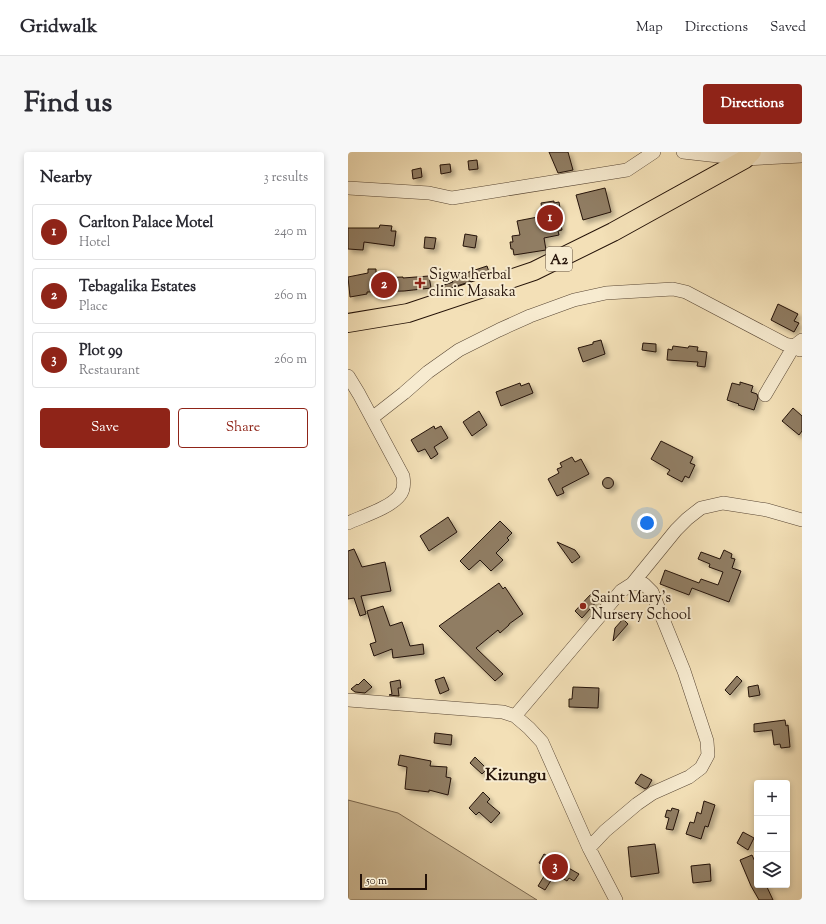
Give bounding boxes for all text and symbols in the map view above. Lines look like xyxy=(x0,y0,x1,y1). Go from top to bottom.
text: Gridwalk xyxy=(20,14,97,41)
text: Map xyxy=(636,18,663,38)
text: Directions xyxy=(685,18,748,38)
text: Saved xyxy=(770,18,806,38)
text: Find us xyxy=(24,84,112,124)
button: Directions xyxy=(703,84,802,124)
text: Nearby xyxy=(40,166,92,190)
text: 3 results xyxy=(263,169,308,187)
pin: 1 xyxy=(537,203,563,233)
text: Carlton Palace Motel xyxy=(79,213,214,234)
text: 1 xyxy=(52,223,56,241)
text: 240 m xyxy=(274,223,307,241)
text: Hotel xyxy=(79,234,110,252)
road number: A2 xyxy=(546,247,572,271)
place label: Sigwa herbal clinic Masaka xyxy=(429,265,516,303)
pin: 2 xyxy=(371,270,397,300)
text: Tebagalika Estates xyxy=(79,277,196,298)
marker: Sigwa herbal clinic Masaka xyxy=(414,277,426,289)
text: 2 xyxy=(51,287,57,305)
text: 260 m xyxy=(274,287,307,305)
text: Place xyxy=(79,298,108,316)
text: Plot 99 xyxy=(79,341,123,362)
text: 3 xyxy=(51,351,57,369)
text: 260 m xyxy=(274,351,307,369)
text: Restaurant xyxy=(79,362,140,380)
button: Save xyxy=(40,408,170,448)
button: Share xyxy=(178,408,308,448)
your location xyxy=(637,513,657,533)
place label: Saint Mary's Nursery School xyxy=(591,588,691,626)
marker: Saint Mary's Nursery School xyxy=(578,601,588,611)
district label: Kizungu xyxy=(485,764,547,788)
map controls xyxy=(754,780,790,888)
button: + xyxy=(754,780,790,816)
button: − xyxy=(754,816,790,852)
pin: 3 xyxy=(542,852,568,882)
button: layers xyxy=(754,852,790,888)
scale bar xyxy=(360,872,427,891)
text: 50 m xyxy=(366,873,387,889)

